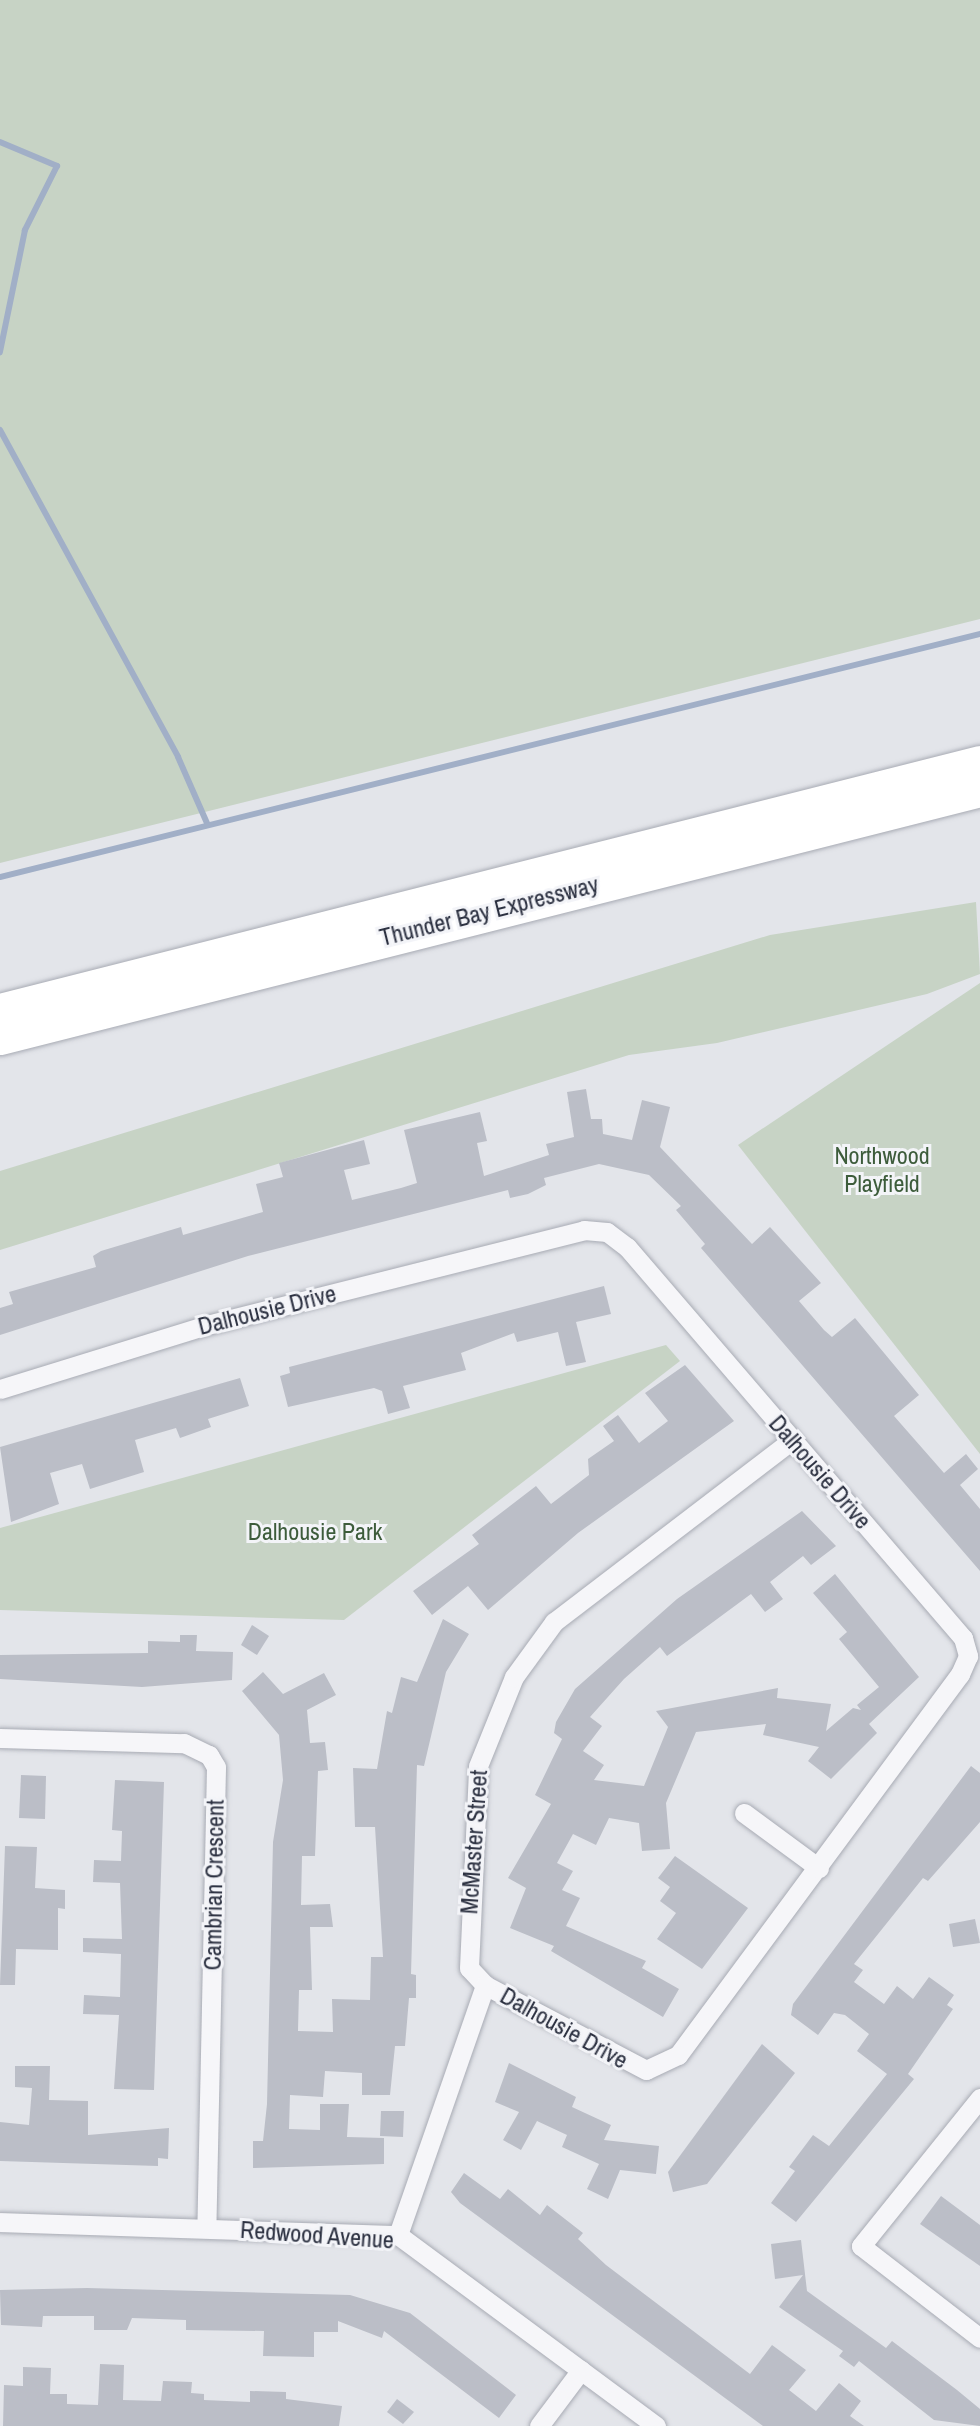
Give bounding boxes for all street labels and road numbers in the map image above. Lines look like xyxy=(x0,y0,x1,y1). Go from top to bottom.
street label: Thunder Bay Expressway xyxy=(377,870,601,952)
street label: Dalhousie Drive xyxy=(195,1279,339,1341)
street label: Dalhousie Drive xyxy=(763,1409,877,1535)
street label: McMaster Street xyxy=(455,1769,493,1915)
street label: Cambrian Crescent xyxy=(198,1799,230,1971)
street label: Dalhousie Drive xyxy=(495,1981,633,2075)
street label: Redwood Avenue xyxy=(239,2215,395,2255)

